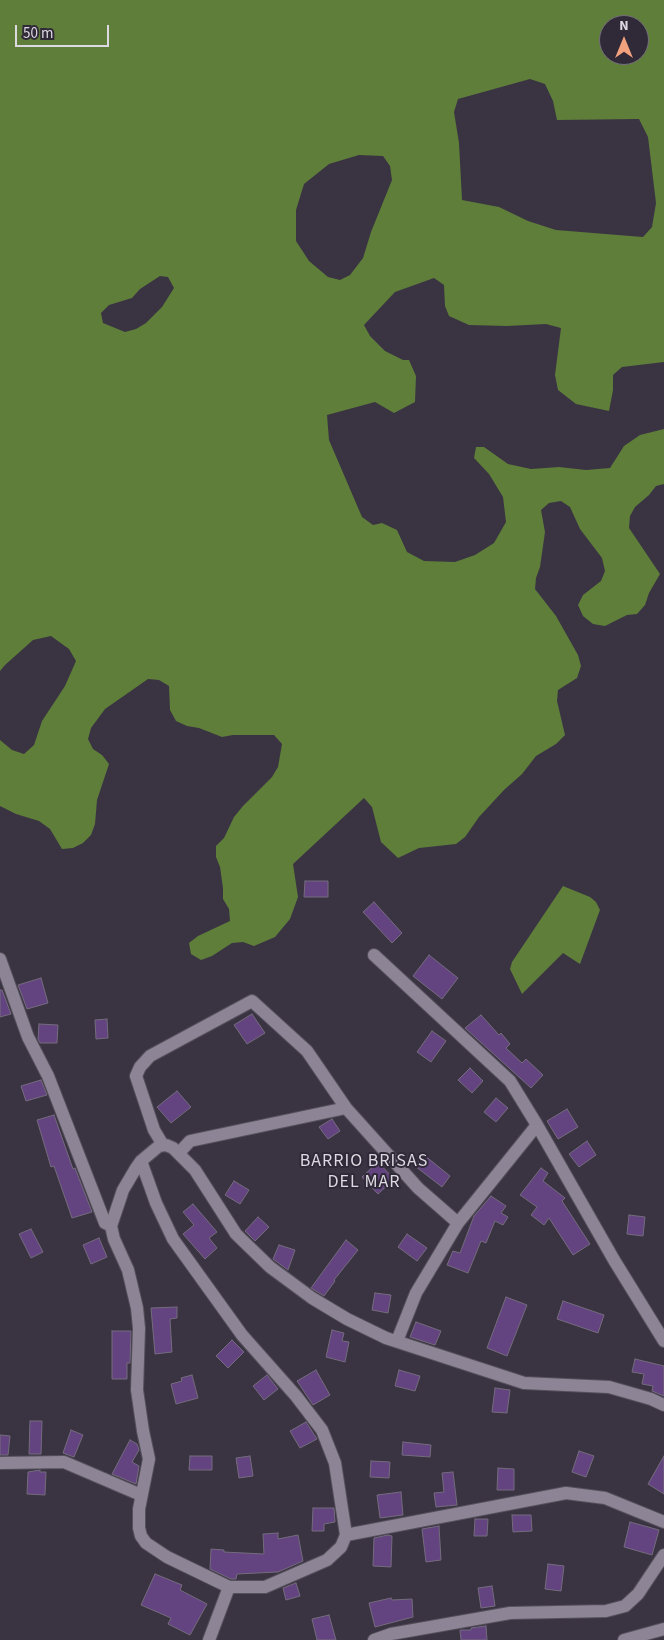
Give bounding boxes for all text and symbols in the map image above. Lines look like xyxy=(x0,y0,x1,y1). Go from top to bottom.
scale bar xyxy=(18,15,111,47)
north arrow xyxy=(599,15,649,65)
text: N xyxy=(619,16,629,36)
text: 50 m xyxy=(23,23,53,44)
district label: BARRIO BRISAS DEL MAR xyxy=(298,1151,430,1194)

